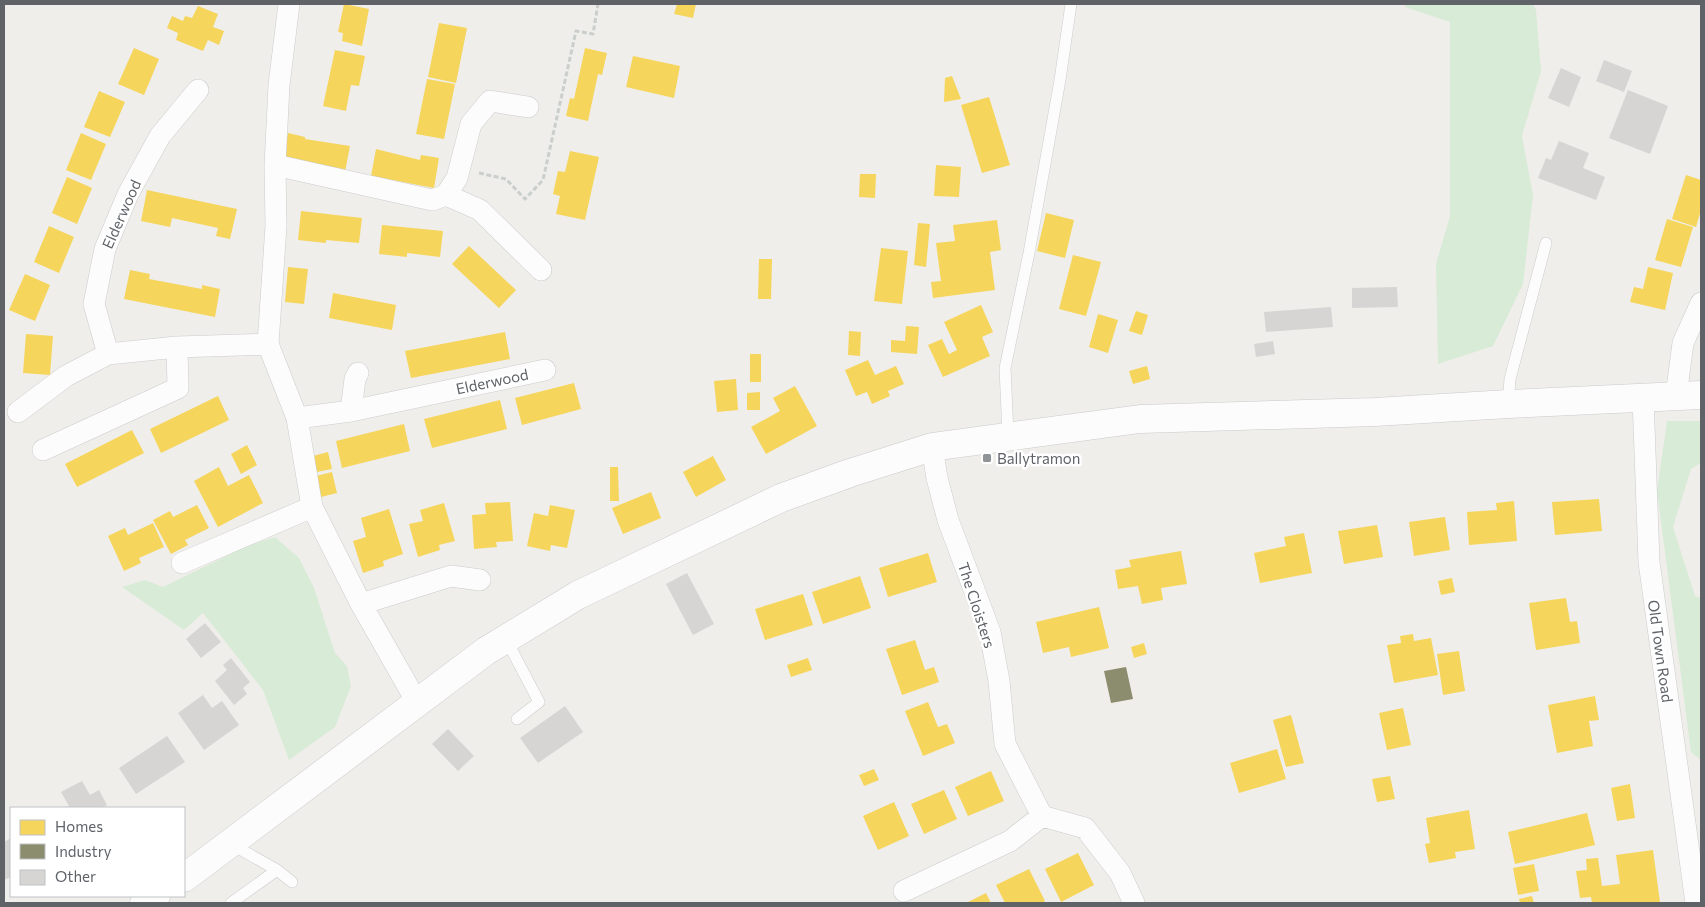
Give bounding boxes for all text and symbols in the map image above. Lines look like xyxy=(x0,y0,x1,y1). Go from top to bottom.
street label: Elderwood xyxy=(98,177,144,251)
street label: Elderwood xyxy=(454,365,530,397)
place label: Ballytramon xyxy=(997,449,1080,467)
marker: Ballytramon xyxy=(981,452,993,464)
street label: The Cloisters xyxy=(955,560,999,650)
street label: Old Town Road xyxy=(1645,599,1677,703)
legend xyxy=(10,807,185,897)
text: Homes xyxy=(55,817,103,835)
text: Industry xyxy=(55,842,112,860)
text: Other xyxy=(55,867,96,885)

